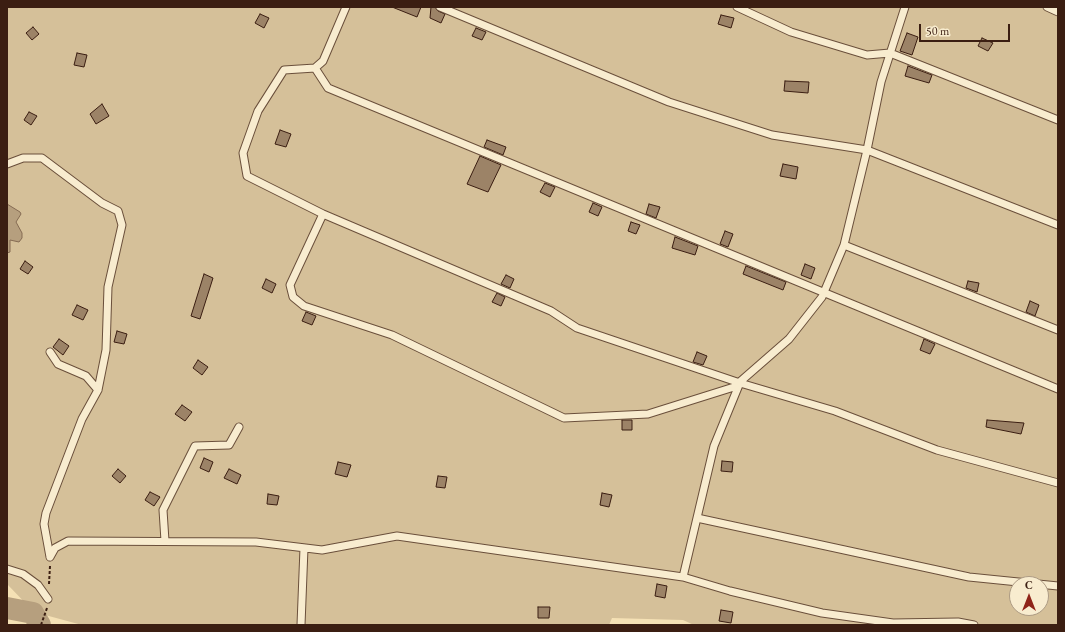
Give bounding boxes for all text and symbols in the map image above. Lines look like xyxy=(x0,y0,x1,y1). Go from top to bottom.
scale bar xyxy=(921,16,1012,42)
text: 50 m xyxy=(926,23,949,39)
north arrow xyxy=(1009,576,1049,616)
text: С xyxy=(1025,578,1033,592)

